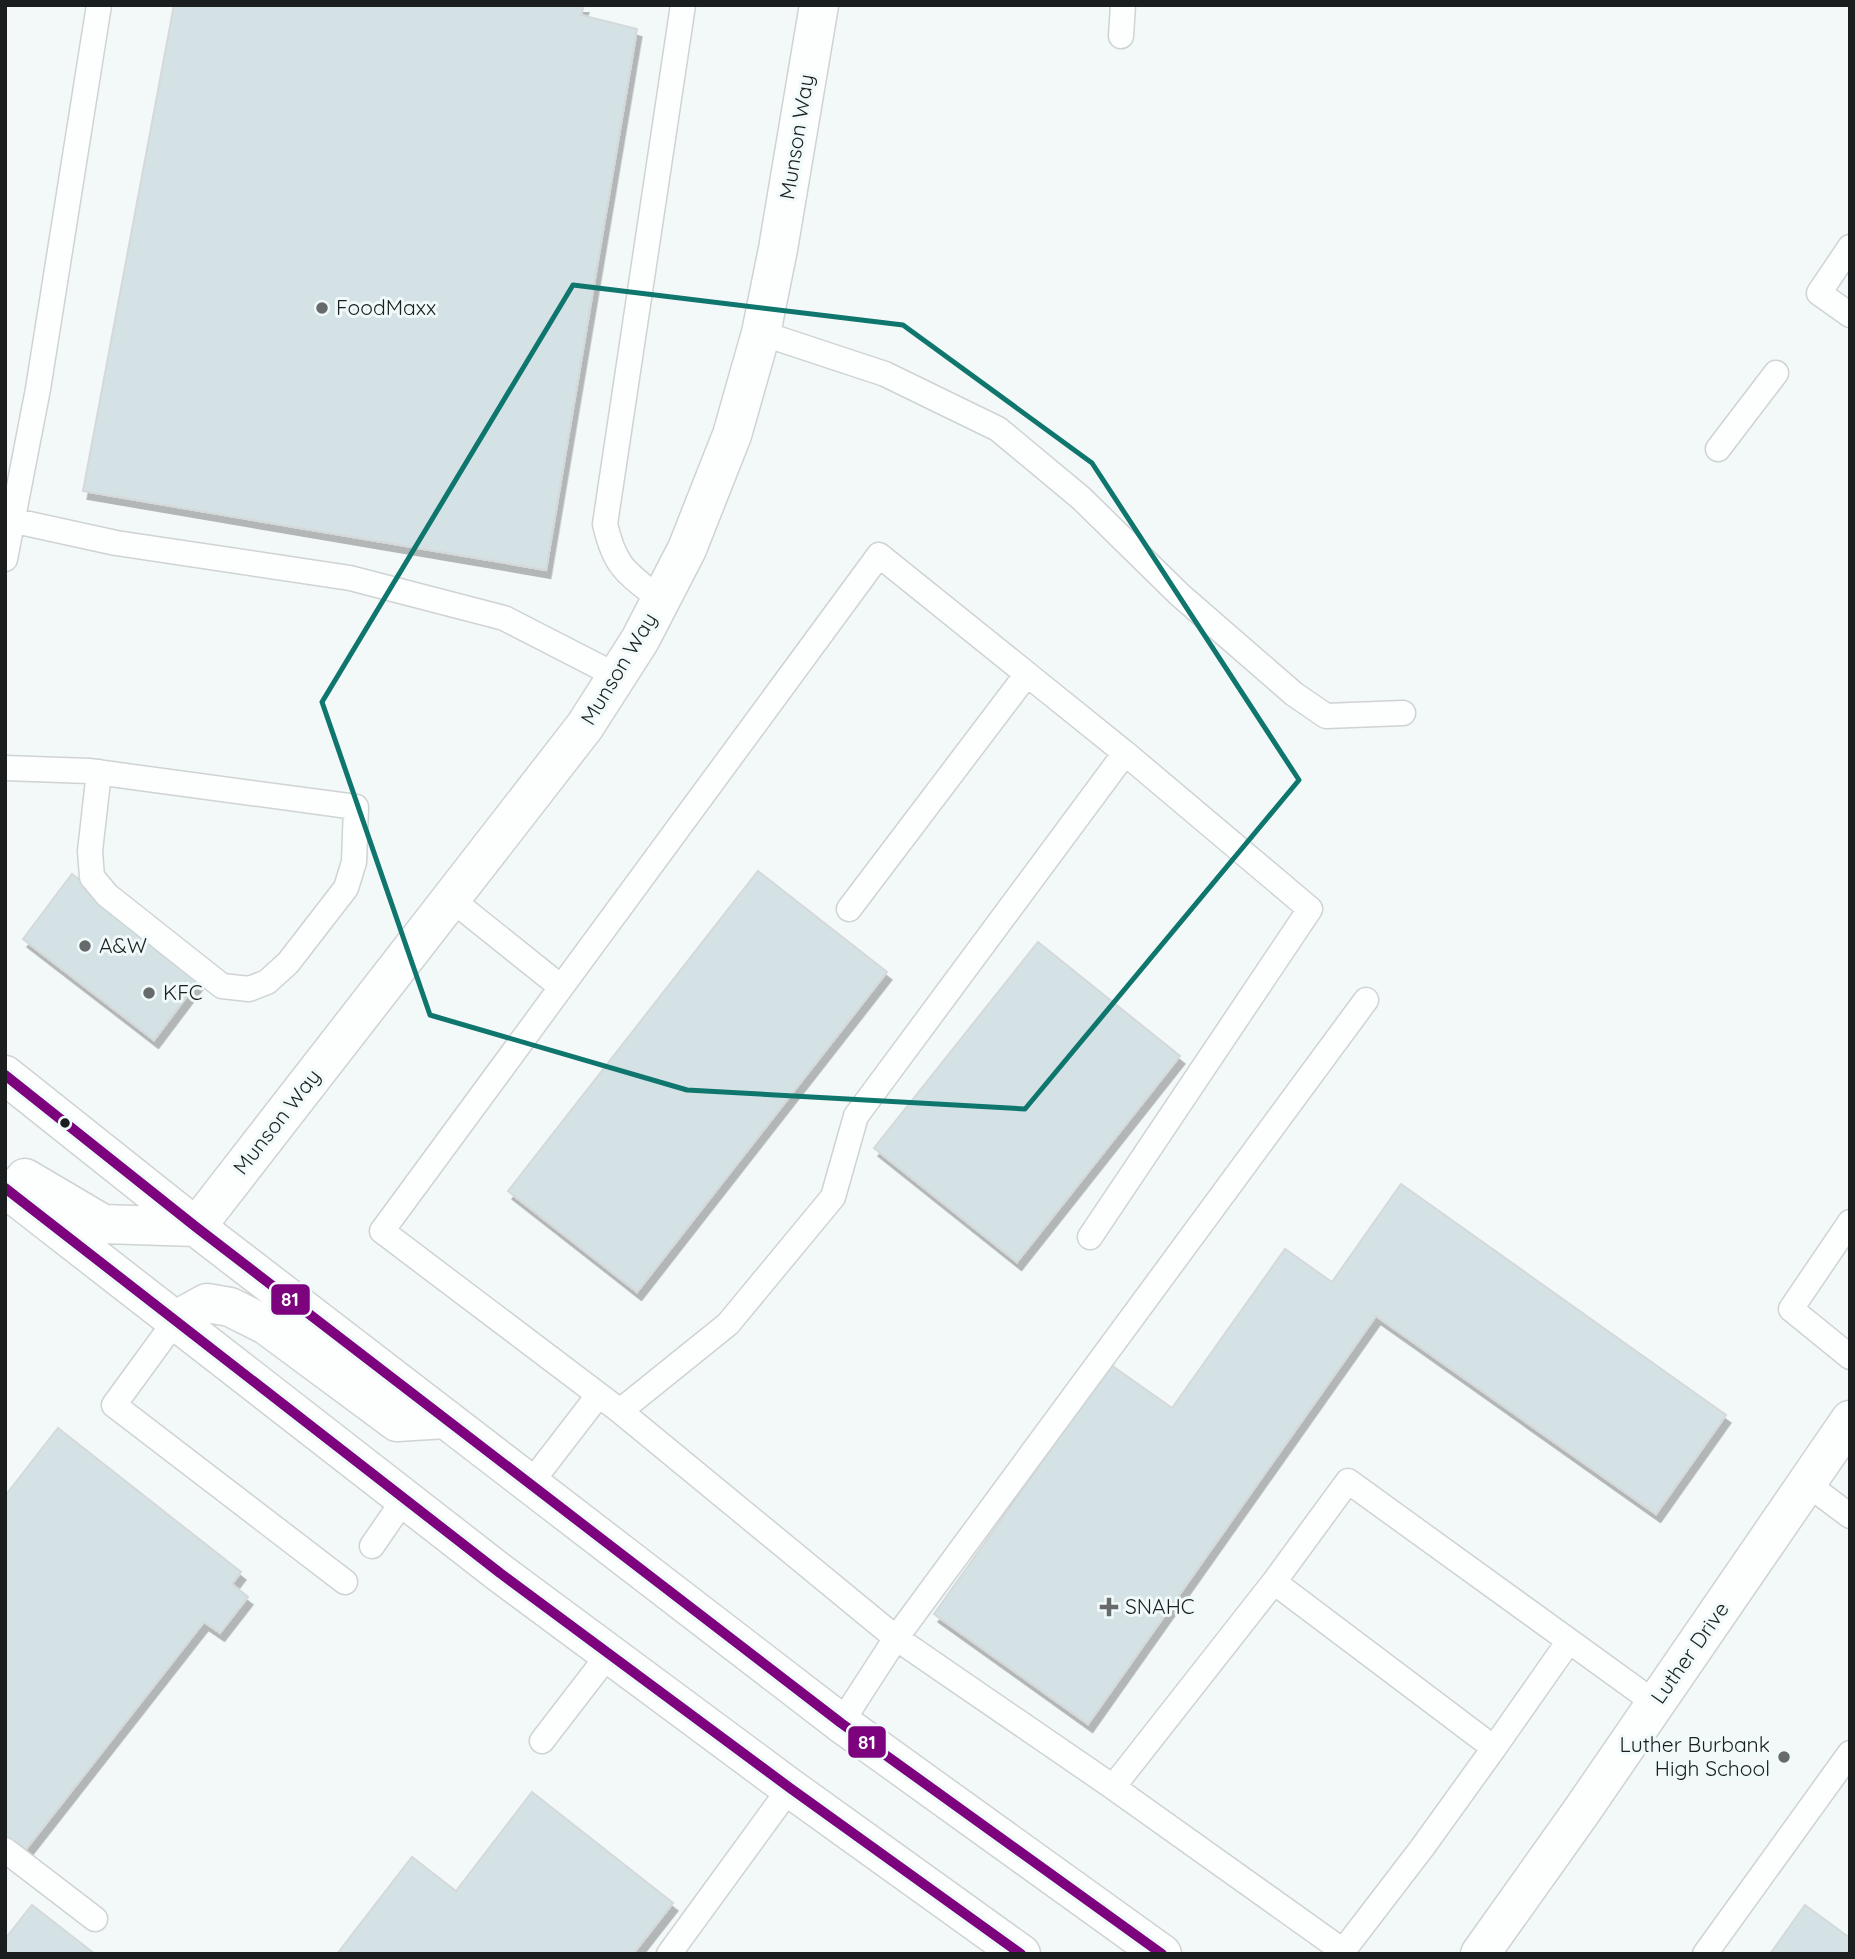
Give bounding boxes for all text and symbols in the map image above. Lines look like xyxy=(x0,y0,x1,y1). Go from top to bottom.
street label: Munson Way xyxy=(773,72,819,201)
place label: FoodMaxx xyxy=(336,294,436,320)
marker: FoodMaxx xyxy=(314,300,330,316)
street label: Munson Way xyxy=(574,608,662,729)
place label: A&W xyxy=(99,932,147,958)
marker: A&W xyxy=(77,938,93,954)
place label: KFC xyxy=(163,979,203,1005)
marker: KFC xyxy=(141,985,157,1001)
street label: Munson Way xyxy=(227,1063,325,1179)
unlabelled marker xyxy=(58,1116,72,1130)
line badge: 81 xyxy=(270,1283,311,1316)
text: 81 xyxy=(281,1287,299,1311)
place label: SNAHC xyxy=(1125,1593,1195,1619)
street label: Luther Drive xyxy=(1645,1596,1734,1708)
marker: SNAHC xyxy=(1099,1597,1119,1617)
line badge: 81 xyxy=(847,1725,887,1759)
text: 81 xyxy=(858,1730,876,1754)
place label: Luther Burbank High School xyxy=(1620,1731,1770,1781)
marker: Luther Burbank High School xyxy=(1776,1749,1792,1765)

